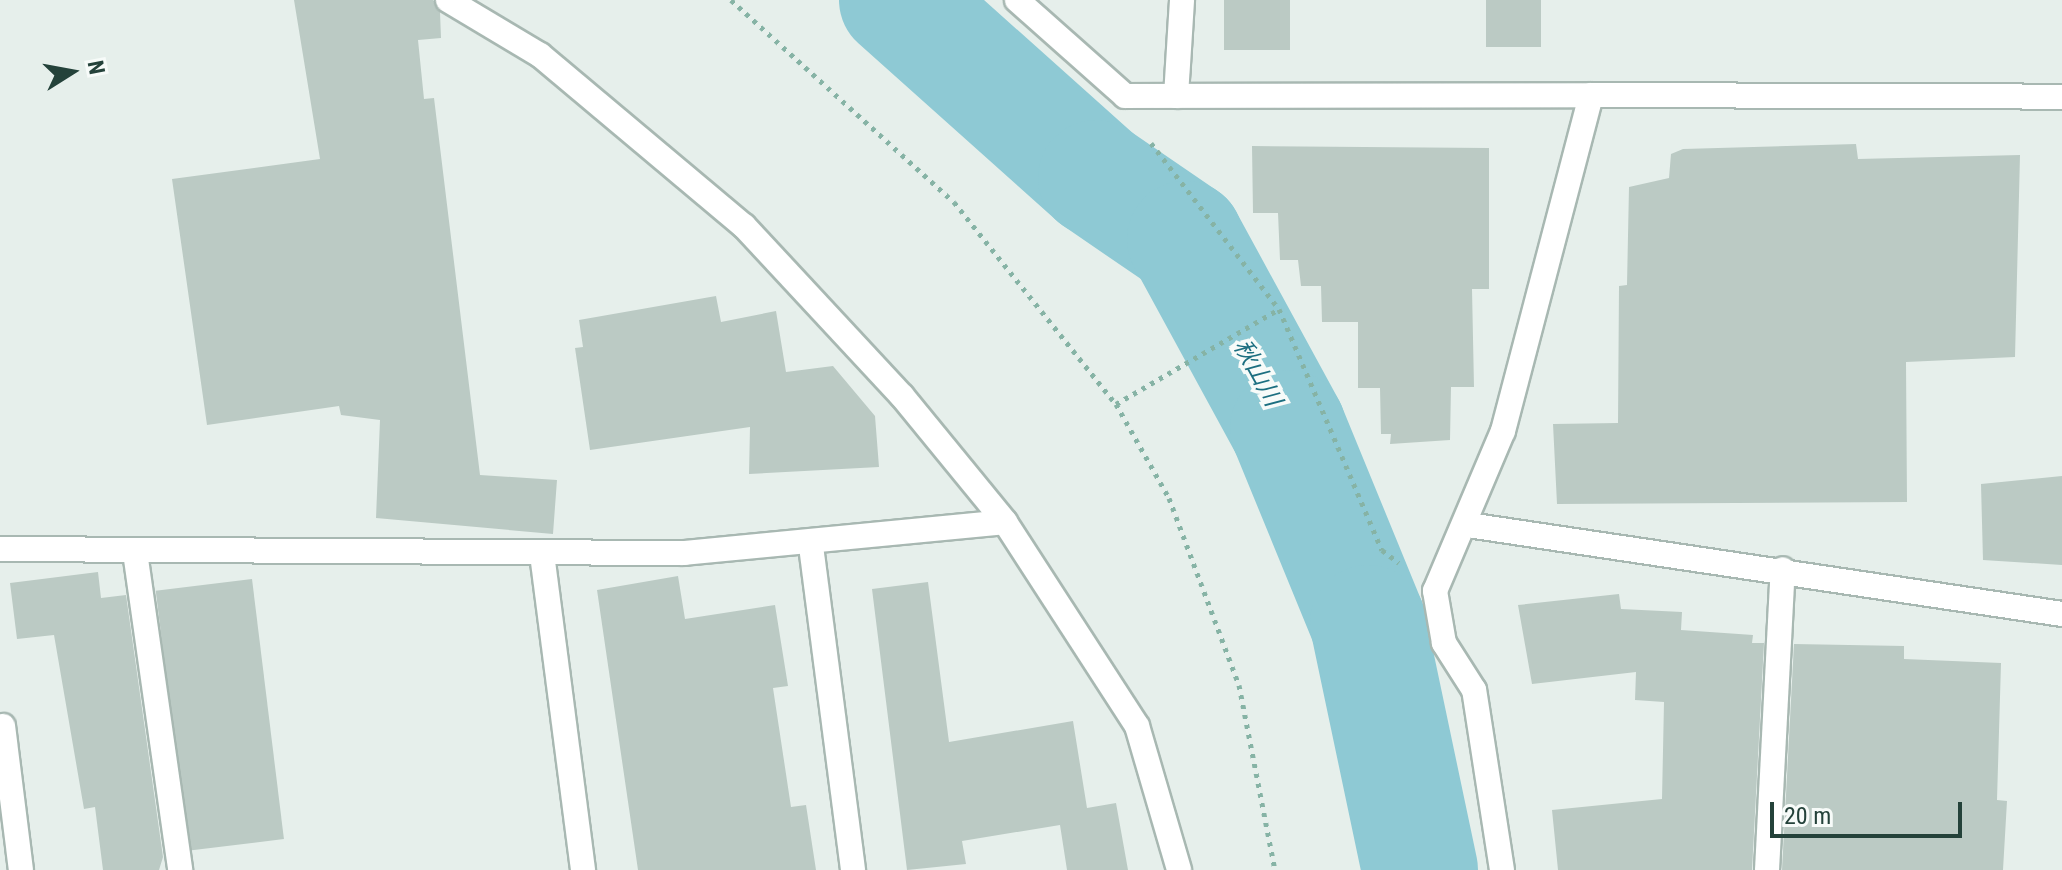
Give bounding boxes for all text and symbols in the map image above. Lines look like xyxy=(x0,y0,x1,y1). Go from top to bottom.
north arrow xyxy=(32,32,112,112)
text: N xyxy=(82,58,110,76)
water label: 秋山川 xyxy=(1227,335,1287,411)
scale bar xyxy=(1774,786,1966,836)
text: 20 m xyxy=(1784,802,1831,830)

